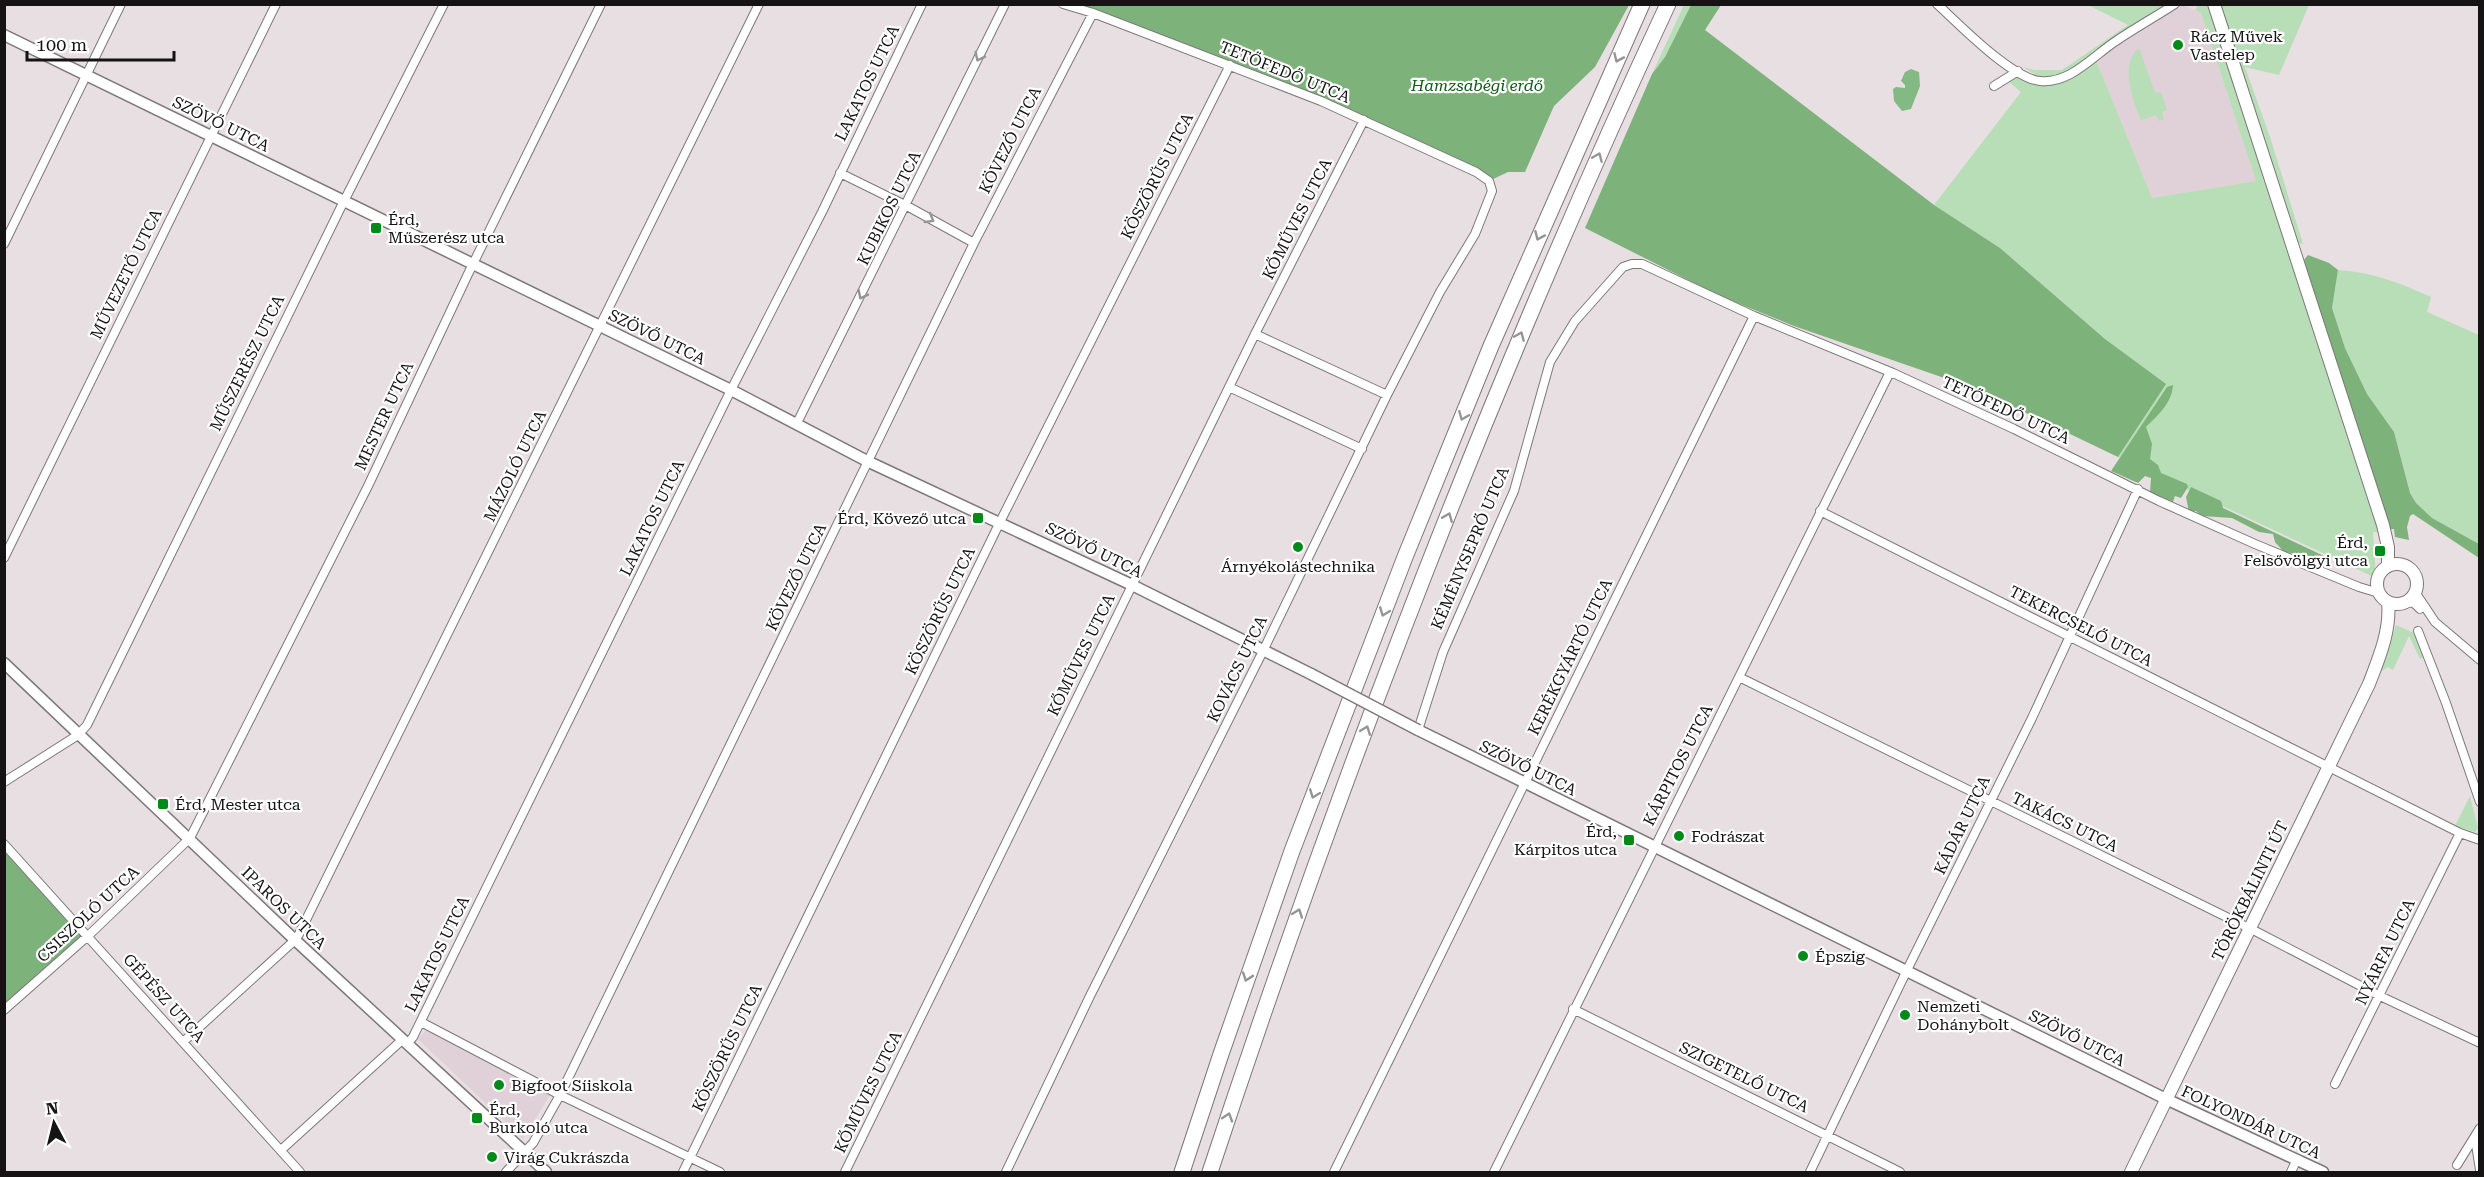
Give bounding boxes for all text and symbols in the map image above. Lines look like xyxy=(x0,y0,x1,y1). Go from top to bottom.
street label: LAKATOS UTCA xyxy=(831,21,904,144)
scale bar xyxy=(27,24,174,62)
place label: Rácz Művek Vastelep xyxy=(2190,27,2283,64)
text: 100 m xyxy=(36,34,87,55)
street label: TETŐFEDŐ UTCA xyxy=(1217,37,1354,107)
marker: Rácz Művek Vastelep xyxy=(2171,38,2185,52)
one-way arrow xyxy=(975,51,987,62)
one-way arrow xyxy=(1613,52,1625,63)
park label: Hamzsabégi erdő xyxy=(1410,76,1543,95)
street label: KÖVEZŐ UTCA xyxy=(975,83,1045,197)
street label: SZÖVŐ UTCA xyxy=(169,92,273,156)
street label: KÖSZÖRŰS UTCA xyxy=(1117,109,1197,242)
street label: KUBIKOS UTCA xyxy=(853,147,925,268)
one-way arrow xyxy=(1591,153,1603,164)
street label: KŐMŰVES UTCA xyxy=(1258,155,1336,283)
street label: MŰVEZETŐ UTCA xyxy=(86,205,166,342)
place label: Érd, Műszerész utca xyxy=(388,210,505,247)
one-way arrow xyxy=(924,211,934,223)
marker: Érd, Műszerész utca xyxy=(369,221,383,235)
one-way arrow xyxy=(1534,230,1546,241)
one-way arrow xyxy=(858,289,869,300)
street label: MŰSZERÉSZ UTCA xyxy=(206,291,289,434)
street label: SZÖVŐ UTCA xyxy=(605,305,709,369)
one-way arrow xyxy=(1513,332,1525,343)
street label: MESTER UTCA xyxy=(351,358,418,473)
street label: TETŐFEDŐ UTCA xyxy=(1939,372,2074,448)
street label: MÁZOLÓ UTCA xyxy=(480,406,551,525)
one-way arrow xyxy=(1458,409,1470,420)
street label: LAKATOS UTCA xyxy=(616,456,689,579)
street label: KÉMÉNYSEPRŐ UTCA xyxy=(1427,463,1513,632)
place label: Érd, Kövező utca xyxy=(837,509,966,528)
marker: Érd, Kövező utca xyxy=(971,511,985,525)
one-way arrow xyxy=(1440,513,1453,523)
street label: SZÖVŐ UTCA xyxy=(1042,518,1146,582)
street label: KÖVEZŐ UTCA xyxy=(762,519,831,634)
place label: Érd, Felsővölgyi utca xyxy=(2244,533,2368,570)
marker: Árnyékolástechnika xyxy=(1291,540,1305,554)
street label: KÖSZÖRŰS UTCA xyxy=(901,544,979,678)
marker: Érd, Felsővölgyi utca xyxy=(2373,544,2387,558)
place label: Árnyékolástechnika xyxy=(1221,557,1375,576)
street label: KERÉKGYÁRTÓ UTCA xyxy=(1524,575,1617,738)
street label: TEKERCSELŐ UTCA xyxy=(2006,582,2157,671)
street label: KŐMŰVES UTCA xyxy=(1043,590,1119,719)
one-way arrow xyxy=(1379,606,1392,617)
street label: KOVÁCS UTCA xyxy=(1203,612,1271,725)
street label: KÁRPITOS UTCA xyxy=(1639,701,1717,829)
one-way arrow xyxy=(1359,725,1371,736)
street label: SZÖVŐ UTCA xyxy=(1476,736,1580,800)
street label: KÁDÁR UTCA xyxy=(1930,772,1994,877)
one-way arrow xyxy=(1309,787,1321,798)
street label: TAKÁCS UTCA xyxy=(2009,788,2122,856)
place label: Érd, Mester utca xyxy=(175,795,301,814)
marker: Érd, Mester utca xyxy=(156,797,170,811)
street label: TÖRÖKBÁLINTI ÚT xyxy=(2208,818,2292,964)
place label: Érd, Kárpitos utca xyxy=(1514,822,1617,859)
place label: Fodrászat xyxy=(1691,827,1765,846)
marker: Fodrászat xyxy=(1672,829,1686,843)
marker: Érd, Kárpitos utca xyxy=(1622,833,1636,847)
street label: CSISZOLÓ UTCA xyxy=(33,861,144,966)
street label: IPAROS UTCA xyxy=(238,863,331,954)
street label: LAKATOS UTCA xyxy=(401,892,474,1015)
street label: NYÁRFA UTCA xyxy=(2351,895,2419,1008)
one-way arrow xyxy=(1291,908,1303,919)
place label: Épszig xyxy=(1815,947,1866,966)
marker: Épszig xyxy=(1796,949,1810,963)
street label: GÉPÉSZ UTCA xyxy=(119,950,209,1047)
one-way arrow xyxy=(1242,971,1255,982)
street label: KÖSZÖRŰS UTCA xyxy=(688,981,766,1115)
place label: Nemzeti Dohánybolt xyxy=(1917,997,2009,1034)
street label: SZÖVŐ UTCA xyxy=(2026,1006,2129,1071)
marker: Nemzeti Dohánybolt xyxy=(1898,1008,1912,1022)
street label: KŐMŰVES UTCA xyxy=(830,1027,906,1156)
street label: SZIGETELŐ UTCA xyxy=(1676,1037,1813,1117)
place label: Bigfoot Síiskola xyxy=(511,1076,633,1095)
marker: Bigfoot Síiskola xyxy=(492,1078,506,1092)
street label: FOLYONDÁR UTCA xyxy=(2178,1081,2324,1163)
north arrow xyxy=(24,1093,84,1153)
text: N xyxy=(45,1098,60,1119)
place label: Érd, Burkoló utca xyxy=(489,1100,588,1137)
marker: Érd, Burkoló utca xyxy=(470,1111,484,1125)
one-way arrow xyxy=(1221,1112,1234,1123)
place label: Virág Cukrászda xyxy=(504,1148,629,1167)
marker: Virág Cukrászda xyxy=(485,1150,499,1164)

